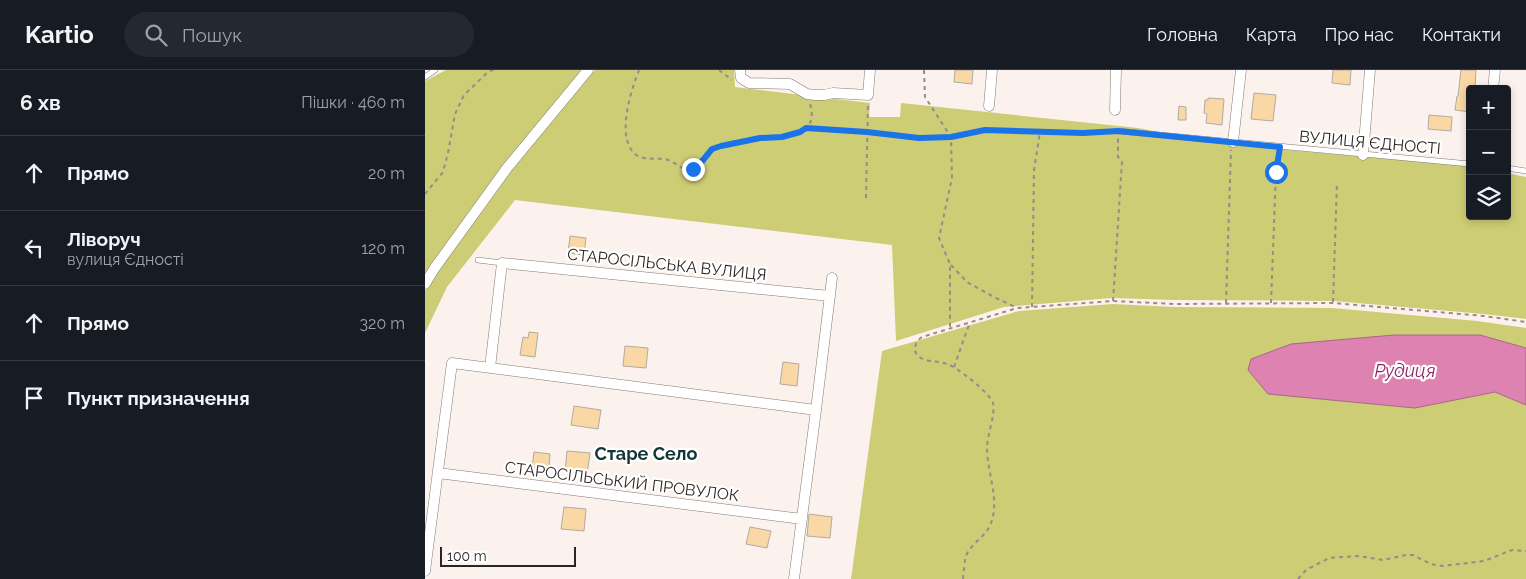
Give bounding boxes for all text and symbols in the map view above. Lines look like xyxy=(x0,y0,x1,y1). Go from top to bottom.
search box xyxy=(124,12,474,57)
text: Kartio xyxy=(25,20,94,49)
icon: search xyxy=(142,21,170,49)
text: Пошук xyxy=(182,24,242,46)
text: Головна xyxy=(1147,24,1218,45)
text: Карта xyxy=(1246,24,1297,45)
text: Про нас xyxy=(1325,24,1394,45)
text: Контакти xyxy=(1422,24,1501,45)
map controls xyxy=(1466,85,1511,220)
button: + xyxy=(1466,85,1511,130)
text: 6 хв xyxy=(20,90,61,115)
text: Пішки · 460 m xyxy=(301,93,405,112)
street label: ВУЛИЦЯ ЄДНОСТІ xyxy=(1298,127,1442,158)
button: − xyxy=(1466,130,1511,175)
route end xyxy=(682,158,705,181)
icon: ahead xyxy=(20,159,48,187)
route start xyxy=(1265,161,1288,184)
text: Прямо xyxy=(67,162,129,184)
text: 20 m xyxy=(368,164,405,183)
button: layers xyxy=(1466,175,1511,220)
text: Ліворуч xyxy=(67,228,141,250)
icon: left xyxy=(20,234,48,262)
text: 120 m xyxy=(361,239,405,258)
street label: СТАРОСІЛЬСЬКА ВУЛИЦЯ xyxy=(566,245,768,284)
text: вулиця Єдності xyxy=(67,250,184,269)
icon: ahead xyxy=(20,309,48,337)
text: Прямо xyxy=(67,312,129,334)
text: 320 m xyxy=(360,314,405,333)
water label: Рудиця xyxy=(1375,360,1436,381)
icon: arrive xyxy=(20,384,48,412)
text: Пункт призначення xyxy=(67,387,250,409)
district label: Старе Село xyxy=(595,443,697,464)
street label: СТАРОСІЛЬСЬКИЙ ПРОВУЛОК xyxy=(504,458,740,505)
scale bar xyxy=(440,544,576,567)
text: 100 m xyxy=(447,548,487,564)

